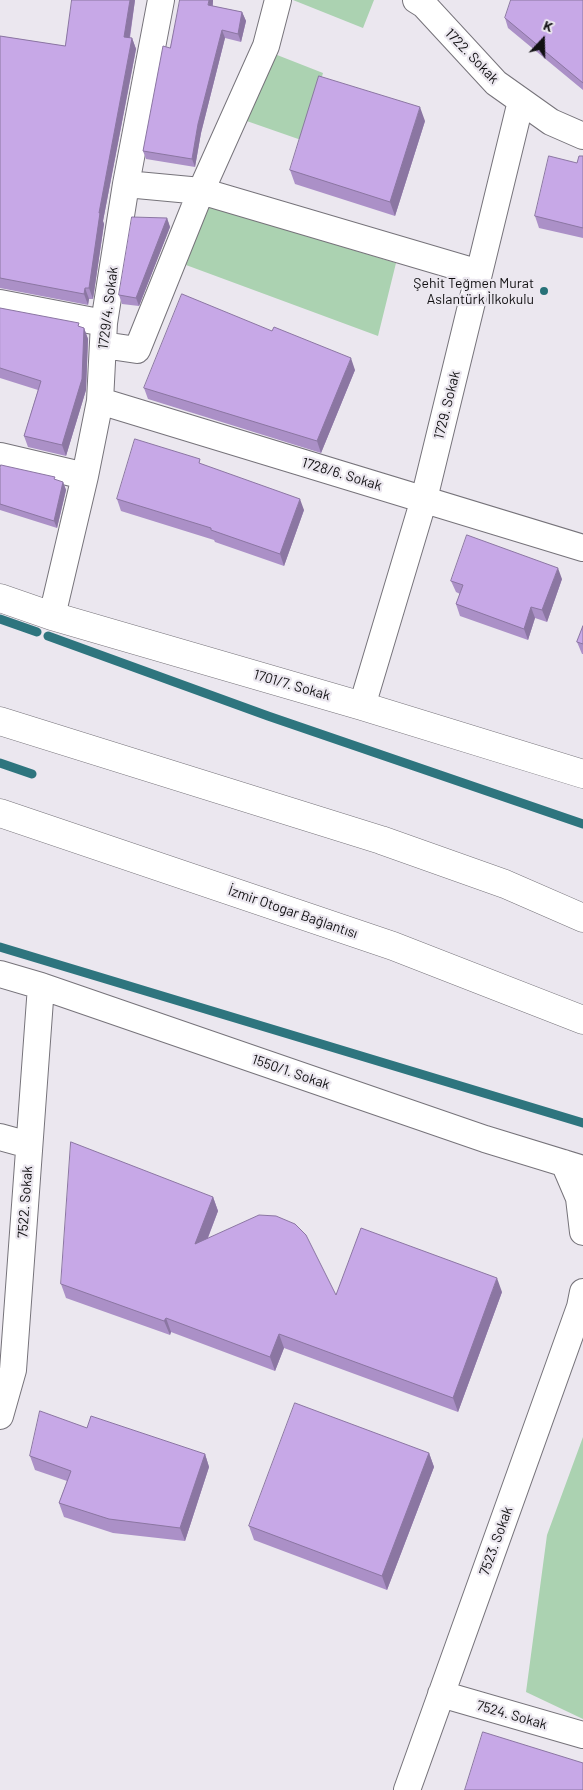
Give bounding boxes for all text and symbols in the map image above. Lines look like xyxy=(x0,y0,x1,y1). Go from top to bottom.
north arrow xyxy=(518,15,568,65)
text: K xyxy=(541,16,556,35)
street label: 1722. Sokak xyxy=(442,25,502,87)
street label: 1729/4. Sokak xyxy=(95,266,121,350)
place label: Şehit Teğmen Murat Aslantürk İlkokulu xyxy=(413,275,534,308)
marker: Şehit Teğmen Murat Aslantürk İlkokulu xyxy=(538,285,550,297)
street label: 1729. Sokak xyxy=(430,369,464,441)
street label: 1728/6. Sokak xyxy=(300,454,384,494)
street label: 1701/7. Sokak xyxy=(252,666,332,704)
street label: İzmir Otogar Bağlantısı xyxy=(226,882,360,942)
street label: 1550/1. Sokak xyxy=(250,1051,332,1093)
street label: 7522. Sokak xyxy=(14,1165,36,1239)
street label: 7523. Sokak xyxy=(476,1504,516,1578)
street label: 7524. Sokak xyxy=(475,1697,549,1733)

